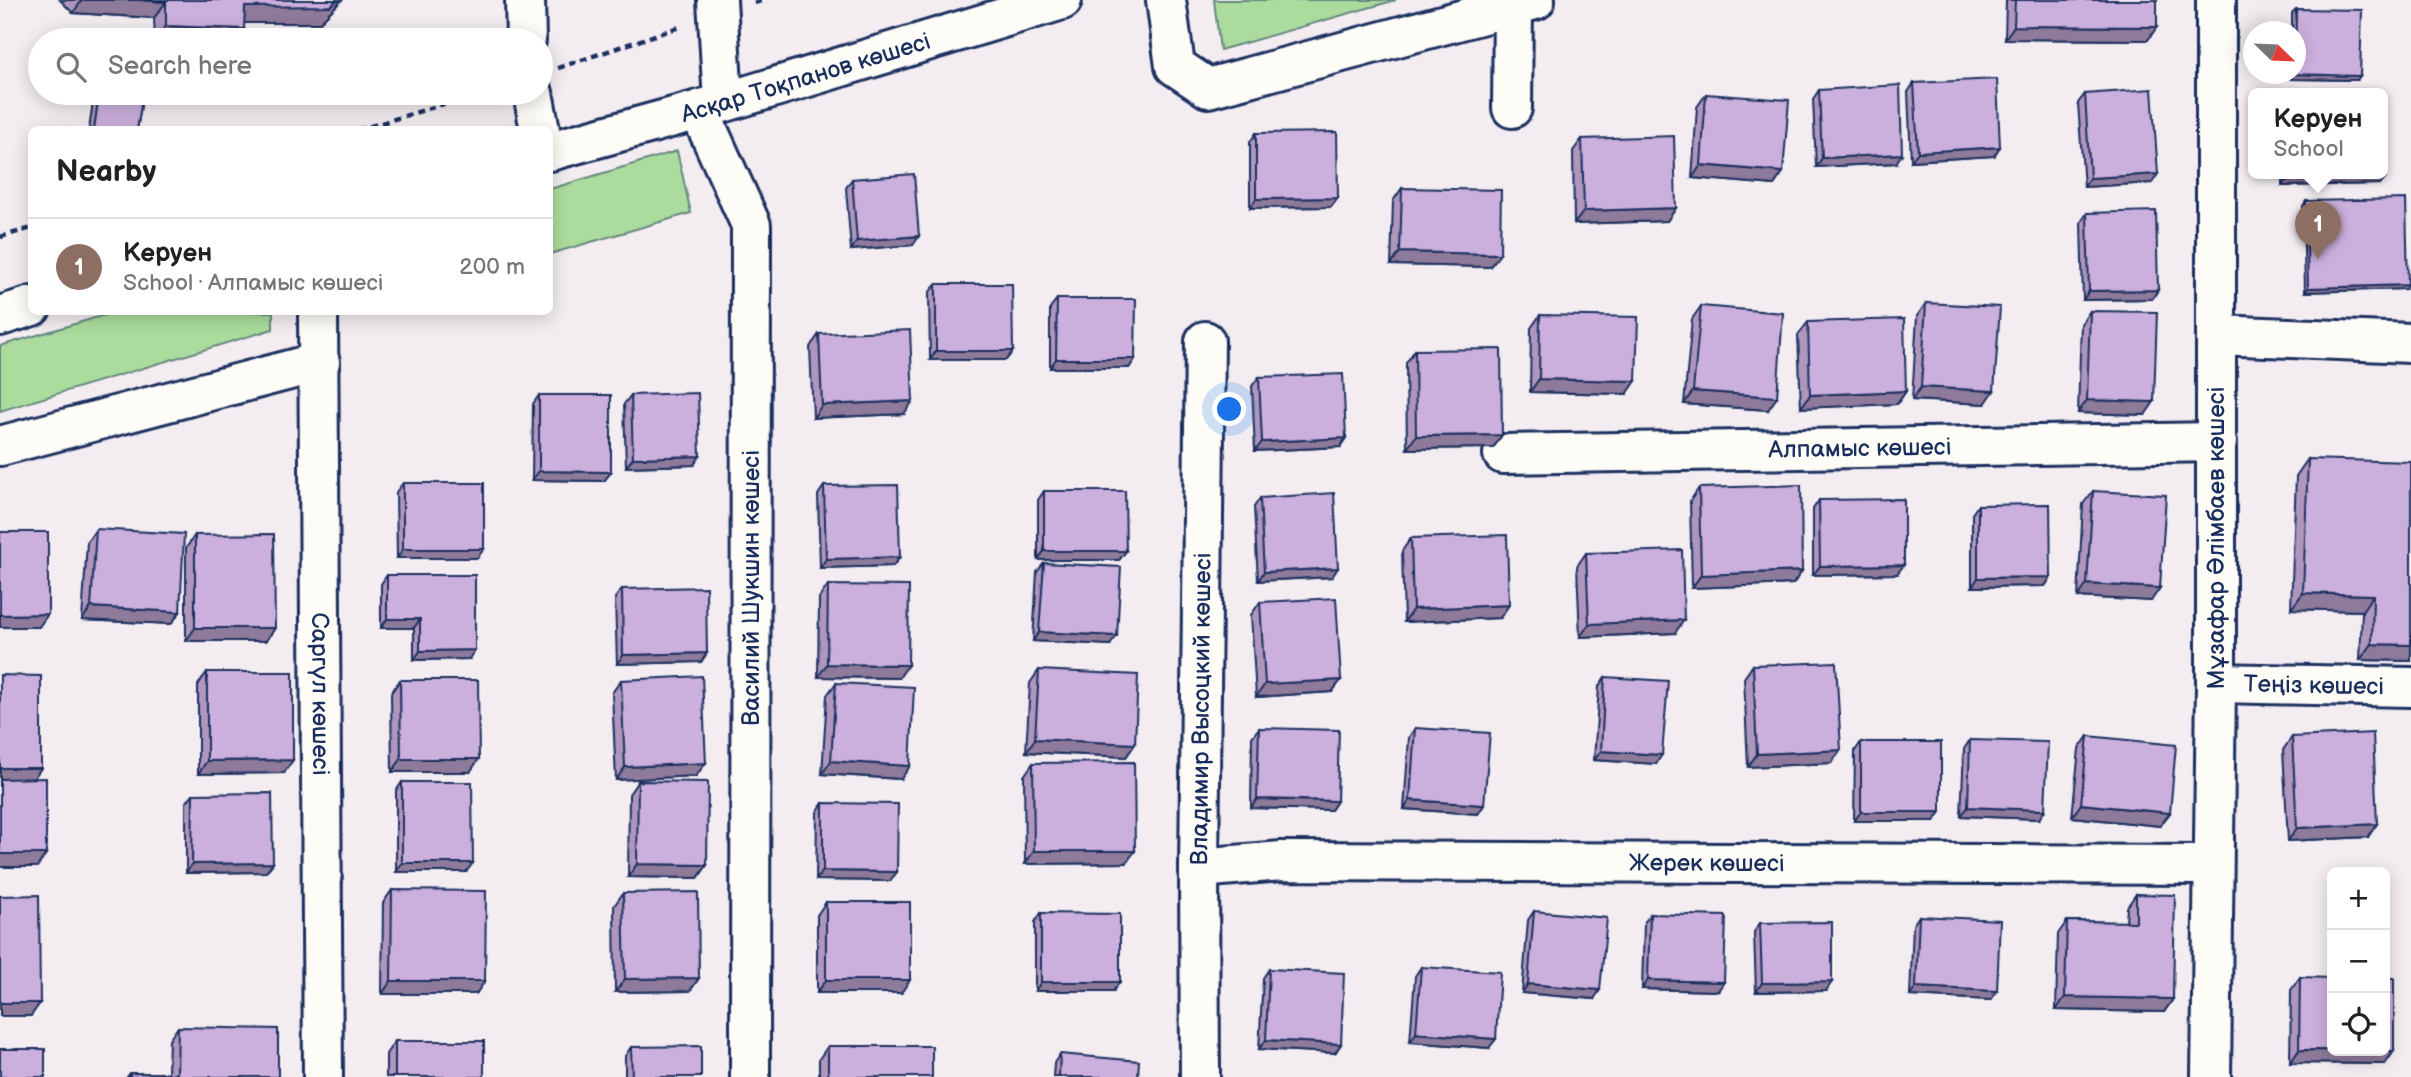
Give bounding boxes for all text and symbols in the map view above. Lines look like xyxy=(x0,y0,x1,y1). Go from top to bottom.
north arrow xyxy=(2243,21,2306,84)
street label: Асқар Тоқпанов көшесі xyxy=(677,27,934,130)
search box xyxy=(28,28,553,105)
icon: search xyxy=(52,48,90,86)
text: Search here xyxy=(108,51,252,82)
popup xyxy=(2248,88,2388,179)
text: Керуен xyxy=(2273,104,2363,135)
text: School xyxy=(2273,135,2344,163)
text: Nearby xyxy=(56,154,156,190)
pin: 1 xyxy=(2295,201,2341,259)
text: Керуен xyxy=(123,238,212,269)
text: 1 xyxy=(74,253,84,281)
text: 200 m xyxy=(459,253,525,281)
text: School · Алпамыс көшесі xyxy=(123,269,383,297)
street label: Мұзафар Әлімбаев көшесі xyxy=(2202,387,2231,690)
your location xyxy=(1212,392,1246,426)
street label: Алпамыс көшесі xyxy=(1767,432,1952,465)
street label: Василий Шукшин көшесі xyxy=(737,450,766,726)
street label: Владимир Высоцкий көшесі xyxy=(1185,552,1218,866)
street label: Саргүл көшесі xyxy=(305,612,335,776)
street label: Теңіз көшесі xyxy=(2243,670,2384,701)
street label: Жерек көшесі xyxy=(1629,848,1785,878)
map controls xyxy=(2327,867,2390,1056)
button: + xyxy=(2327,867,2390,930)
button: − xyxy=(2327,930,2390,993)
button: locate xyxy=(2327,993,2390,1056)

